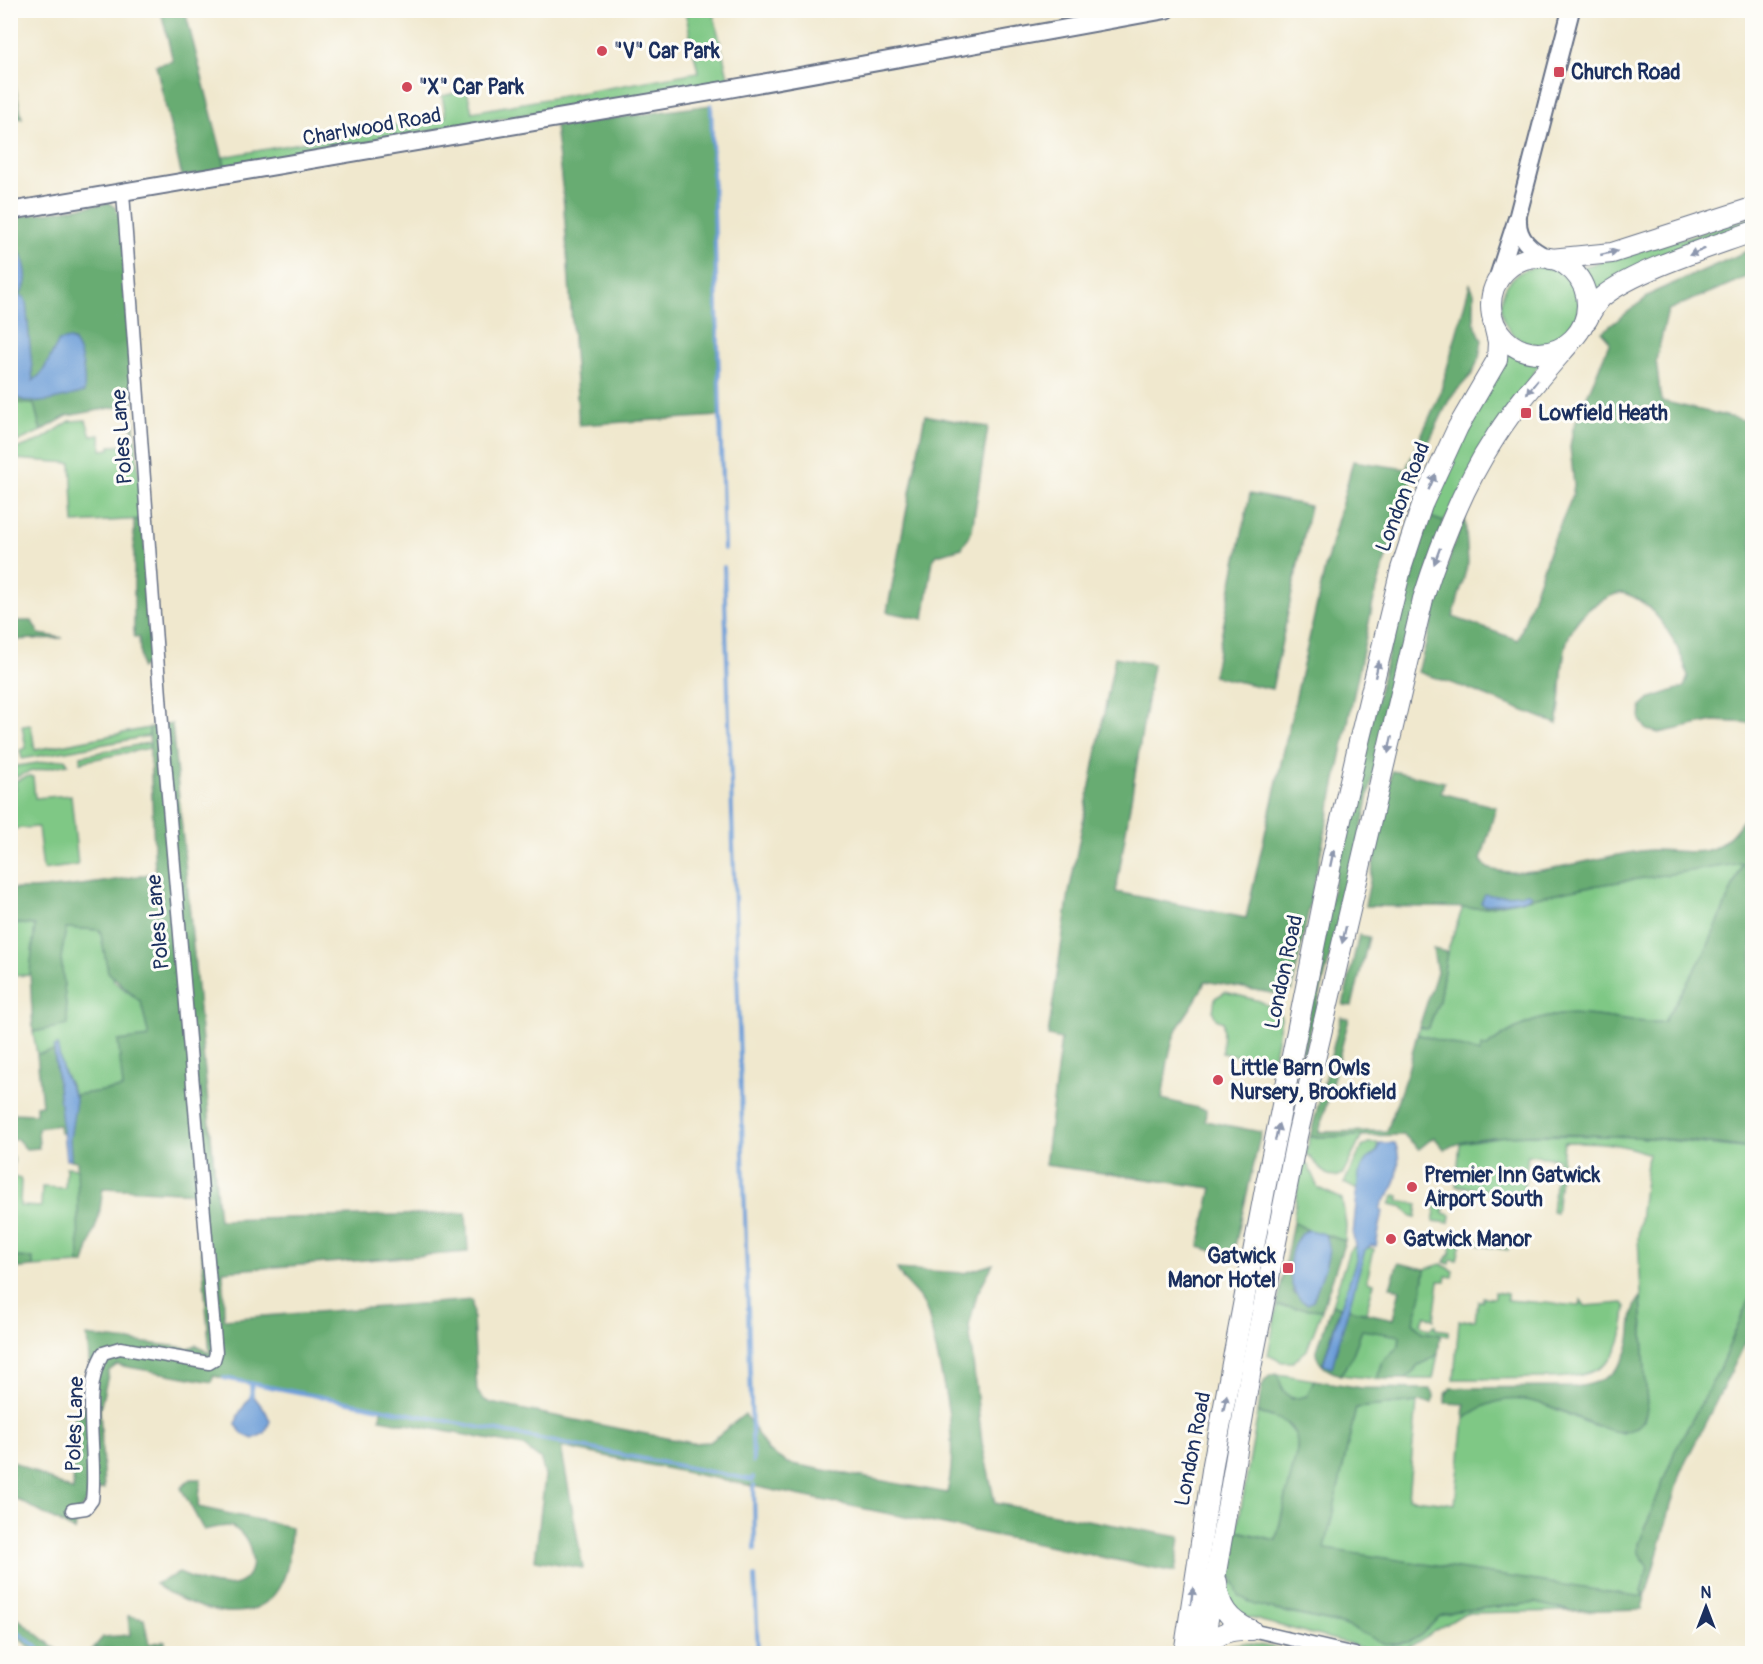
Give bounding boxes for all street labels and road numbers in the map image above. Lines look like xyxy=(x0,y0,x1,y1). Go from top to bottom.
street label: Charlwood Road xyxy=(301,102,443,152)
street label: Poles Lane xyxy=(105,388,139,486)
street label: London Road xyxy=(1370,438,1436,556)
street label: Poles Lane xyxy=(140,873,176,971)
street label: London Road xyxy=(1259,913,1309,1031)
street label: Poles Lane xyxy=(60,1375,90,1472)
street label: London Road xyxy=(1169,1390,1217,1508)

